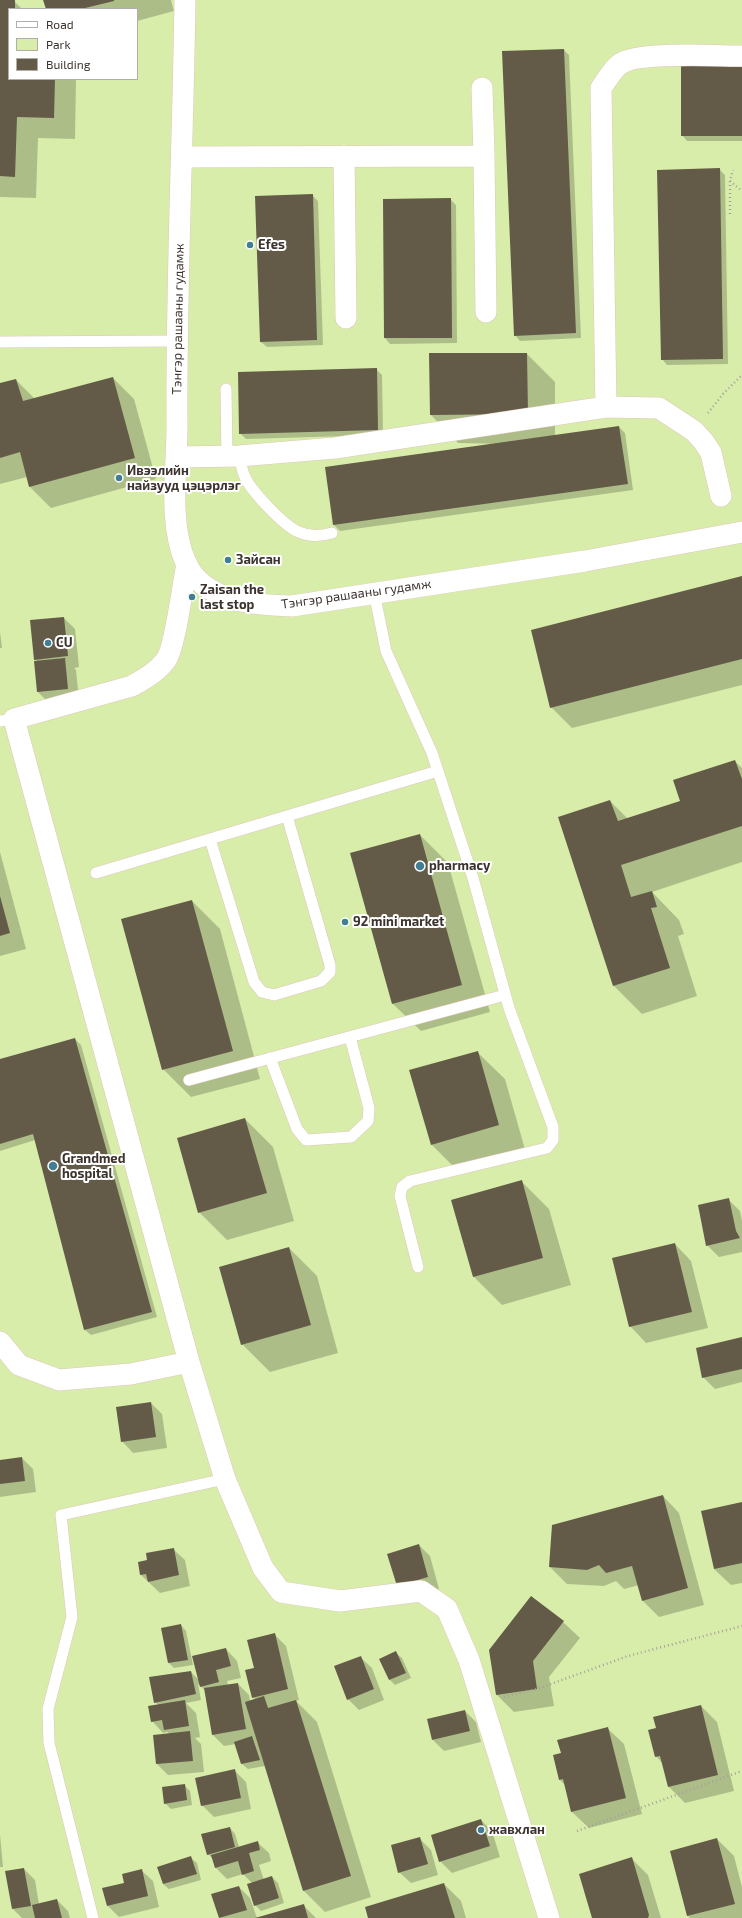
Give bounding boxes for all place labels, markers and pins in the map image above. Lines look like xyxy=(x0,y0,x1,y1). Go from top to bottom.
place label: Efes xyxy=(258,237,285,253)
marker: Efes xyxy=(245,240,255,250)
place label: Ивээлийн найзууд цэцэрлэг xyxy=(127,463,241,494)
marker: Ивээлийн найзууд цэцэрлэг xyxy=(114,473,124,483)
place label: Зайсан xyxy=(236,552,281,568)
marker: Зайсан xyxy=(223,555,233,565)
place label: Zaisan the last stop xyxy=(200,582,264,613)
marker: Zaisan the last stop xyxy=(187,592,197,602)
place label: CU xyxy=(56,635,73,651)
marker: CU xyxy=(43,638,53,648)
place label: pharmacy xyxy=(429,858,490,874)
marker: pharmacy xyxy=(414,860,426,872)
place label: 92 mini market xyxy=(353,914,444,930)
marker: 92 mini market xyxy=(340,917,350,927)
place label: Grandmed hospital xyxy=(62,1151,125,1182)
marker: Grandmed hospital xyxy=(47,1160,59,1172)
place label: жавхлан xyxy=(489,1822,545,1838)
marker: жавхлан xyxy=(476,1825,486,1835)

